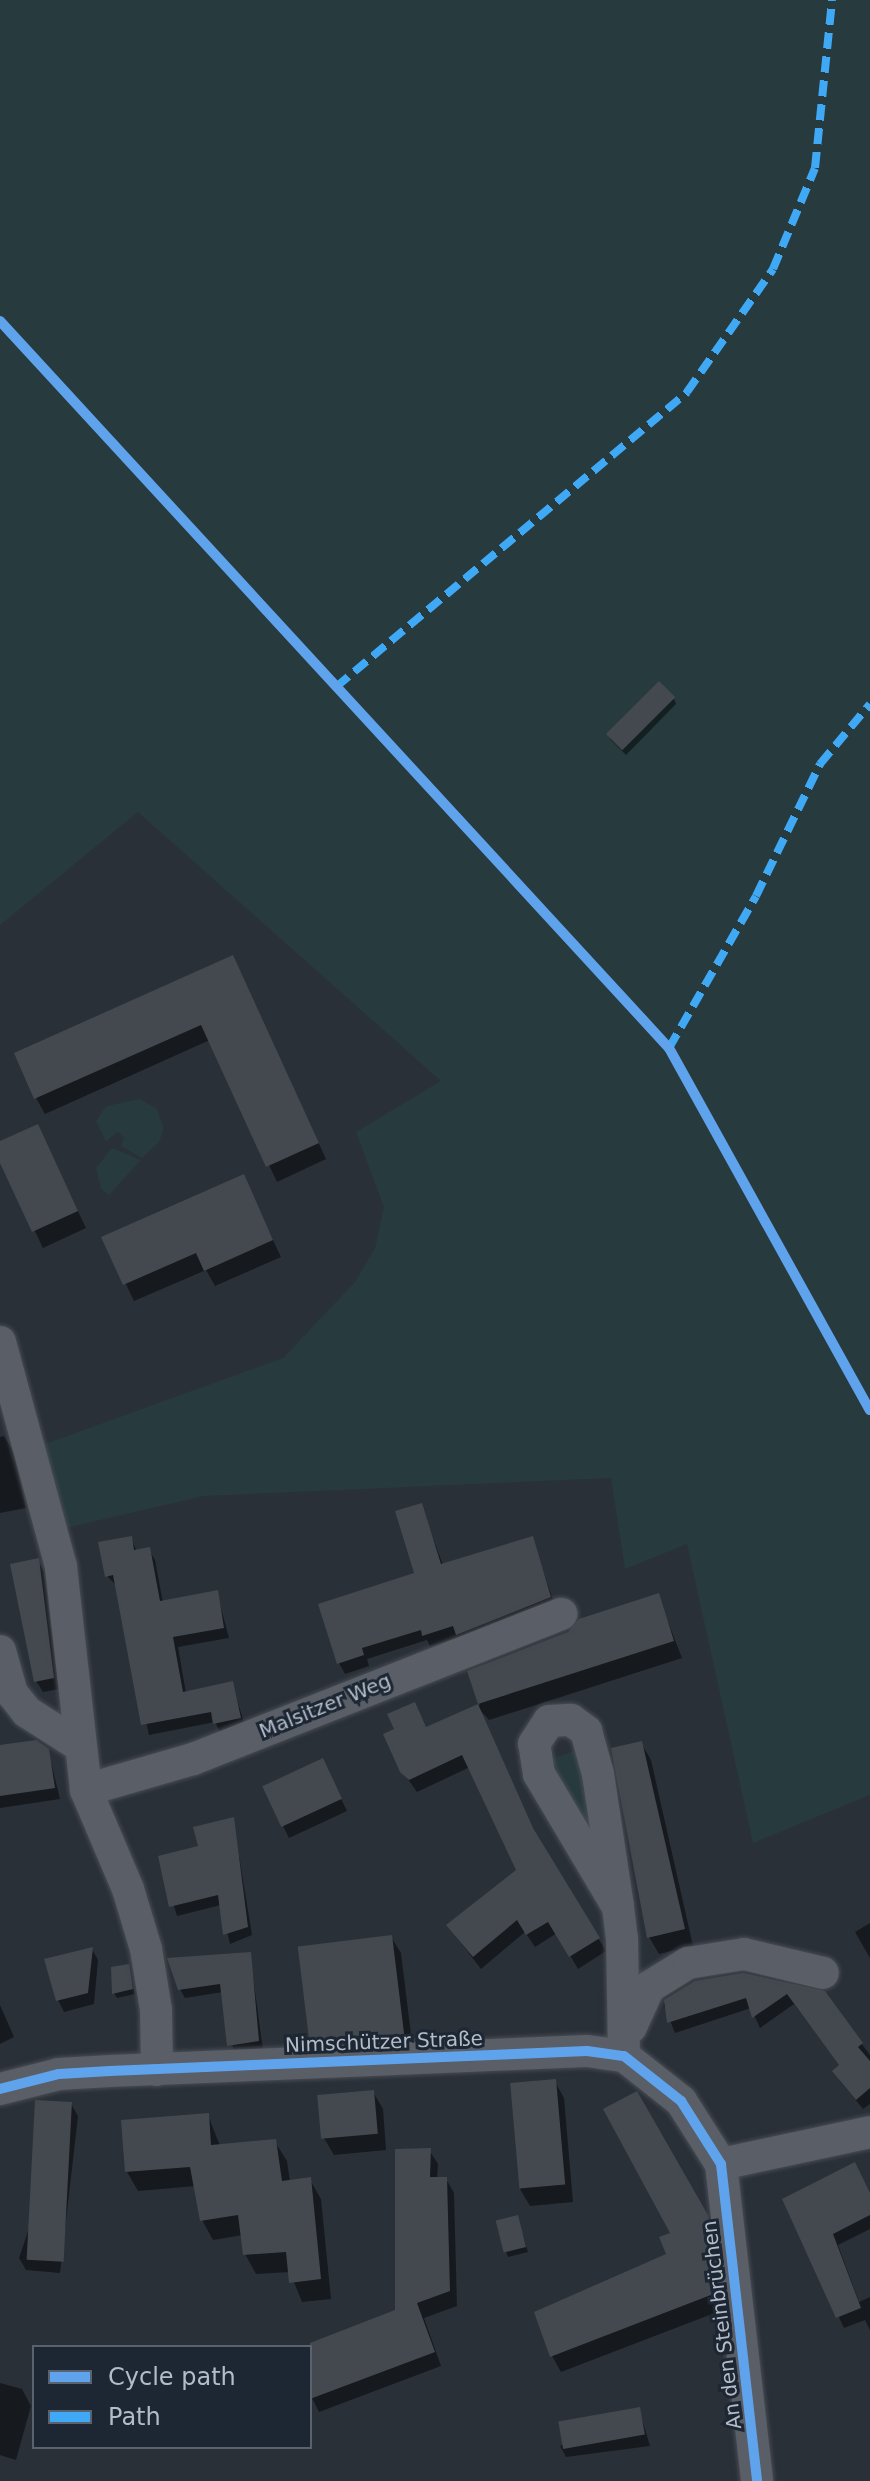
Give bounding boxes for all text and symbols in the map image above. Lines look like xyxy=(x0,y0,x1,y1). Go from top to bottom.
street label: Malsitzer Weg xyxy=(256,1669,394,1743)
street label: Nimschützer Straße xyxy=(285,2027,483,2057)
street label: An den Steinbrüchen xyxy=(697,2219,747,2431)
legend xyxy=(32,2345,312,2449)
text: Cycle path xyxy=(108,2363,236,2391)
text: Path xyxy=(108,2403,161,2431)

